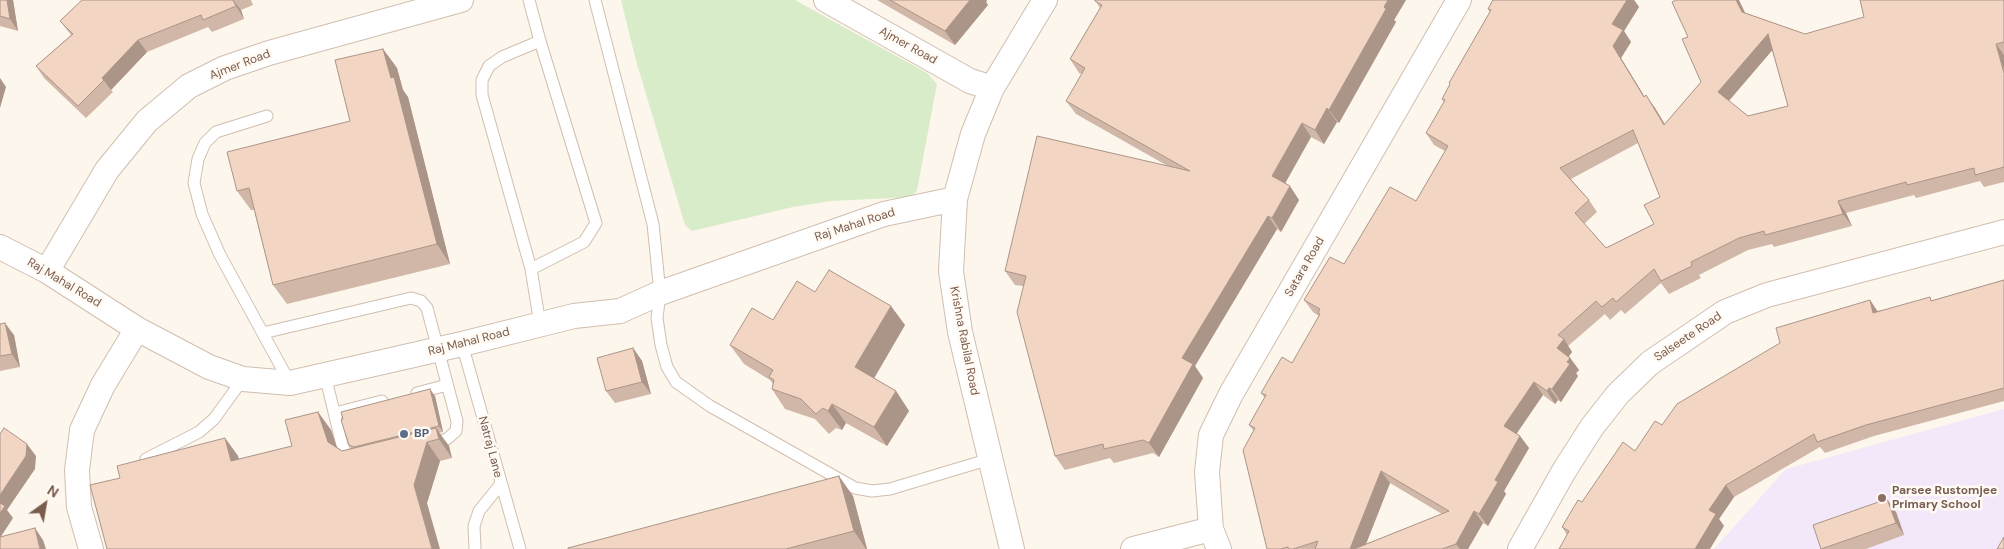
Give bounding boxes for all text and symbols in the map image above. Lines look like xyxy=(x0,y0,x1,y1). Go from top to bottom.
street label: Ajmer Road xyxy=(877,24,939,68)
street label: Ajmer Road xyxy=(208,47,272,83)
street label: Raj Mahal Road xyxy=(813,205,897,245)
street label: Satara Road xyxy=(1282,235,1328,299)
street label: Raj Mahal Road xyxy=(25,255,103,311)
street label: Krishna Rabilal Road xyxy=(946,285,982,397)
street label: Salseete Road xyxy=(1652,309,1724,365)
street label: Raj Mahal Road xyxy=(427,325,511,359)
street label: Natraj Lane xyxy=(475,415,505,479)
place label: BP xyxy=(414,427,429,441)
marker: BP xyxy=(398,428,410,440)
north arrow xyxy=(20,479,70,529)
text: N xyxy=(44,481,62,502)
place label: Parsee Rustomjee Primary School xyxy=(1892,484,1997,512)
marker: Parsee Rustomjee Primary School xyxy=(1876,492,1888,504)

